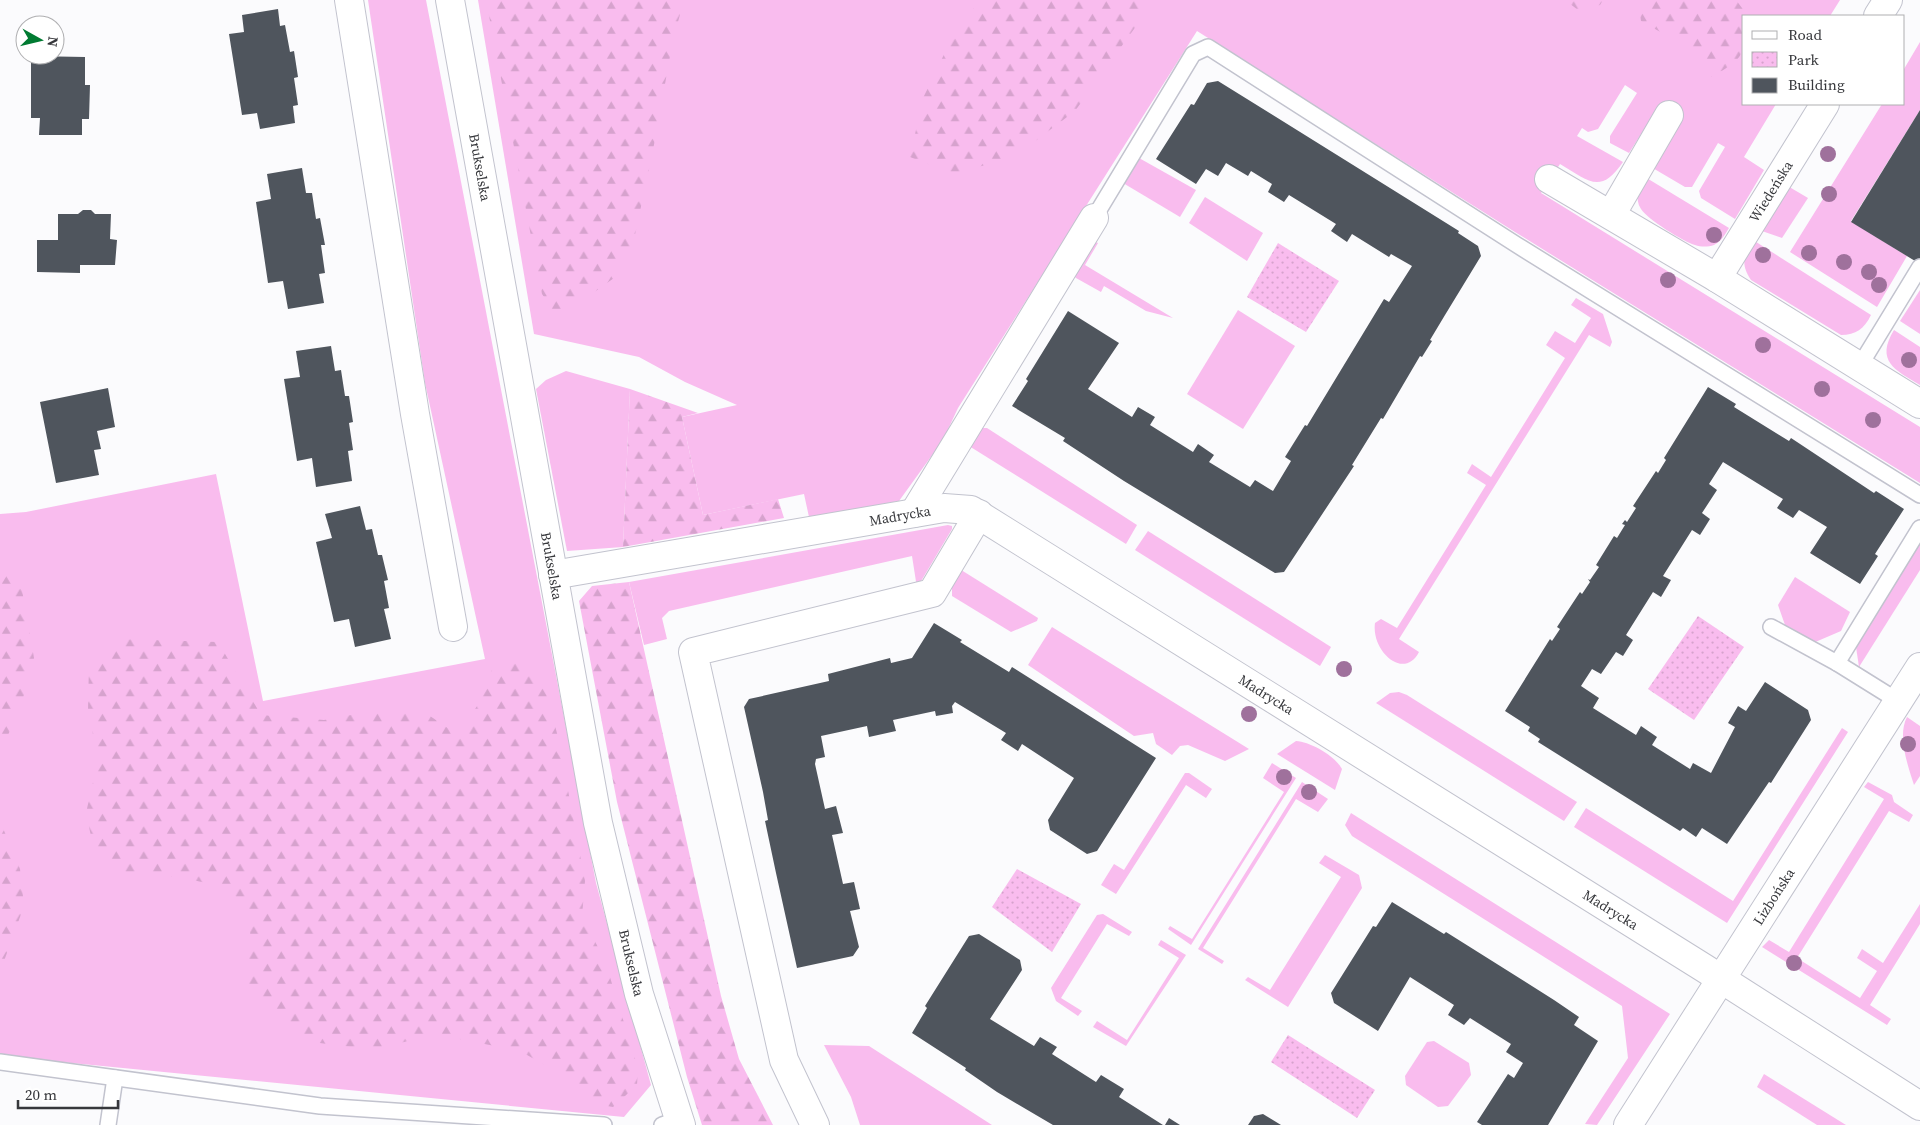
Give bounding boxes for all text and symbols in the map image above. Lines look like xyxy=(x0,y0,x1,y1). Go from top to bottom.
north arrow xyxy=(15,15,65,65)
legend xyxy=(1742,15,1905,105)
text: Road xyxy=(1788,24,1822,45)
text: N xyxy=(42,35,63,48)
text: Park xyxy=(1788,49,1820,70)
text: Building xyxy=(1788,74,1845,95)
street label: Brukselska xyxy=(464,132,496,204)
street label: Wiedeńska xyxy=(1744,156,1798,226)
street label: Madrycka xyxy=(868,500,933,531)
street label: Brukselska xyxy=(536,530,568,602)
street label: Madrycka xyxy=(1235,670,1299,720)
street label: Lizbońska xyxy=(1748,863,1800,929)
street label: Madrycka xyxy=(1579,885,1643,935)
street label: Brukselska xyxy=(614,927,649,999)
scale bar xyxy=(18,1078,118,1110)
text: 20 m xyxy=(25,1084,57,1105)

